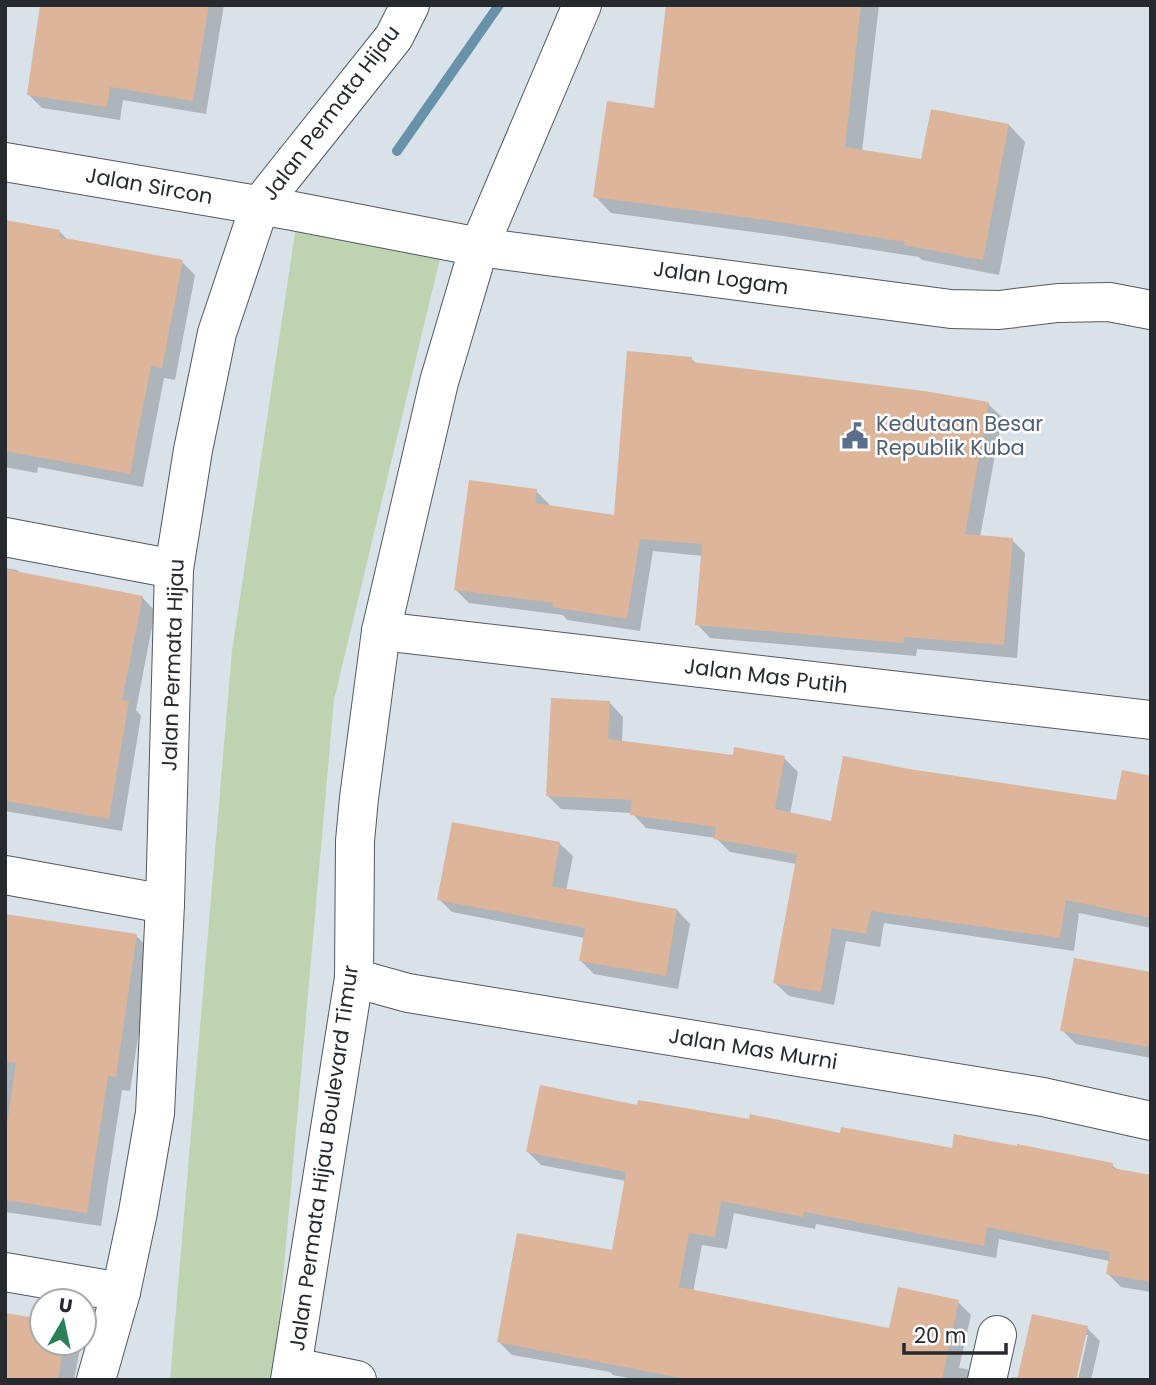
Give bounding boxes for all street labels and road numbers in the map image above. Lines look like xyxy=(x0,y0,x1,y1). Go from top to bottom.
street label: Jalan Permata Hijau xyxy=(255,19,406,206)
street label: Jalan Sircon xyxy=(83,160,215,211)
street label: Jalan Logam xyxy=(652,254,791,301)
street label: Jalan Permata Hijau xyxy=(154,558,191,772)
street label: Jalan Mas Putih xyxy=(683,651,849,700)
street label: Jalan Permata Hijau Boulevard Timur xyxy=(282,963,365,1353)
street label: Jalan Mas Murni xyxy=(667,1021,840,1076)

